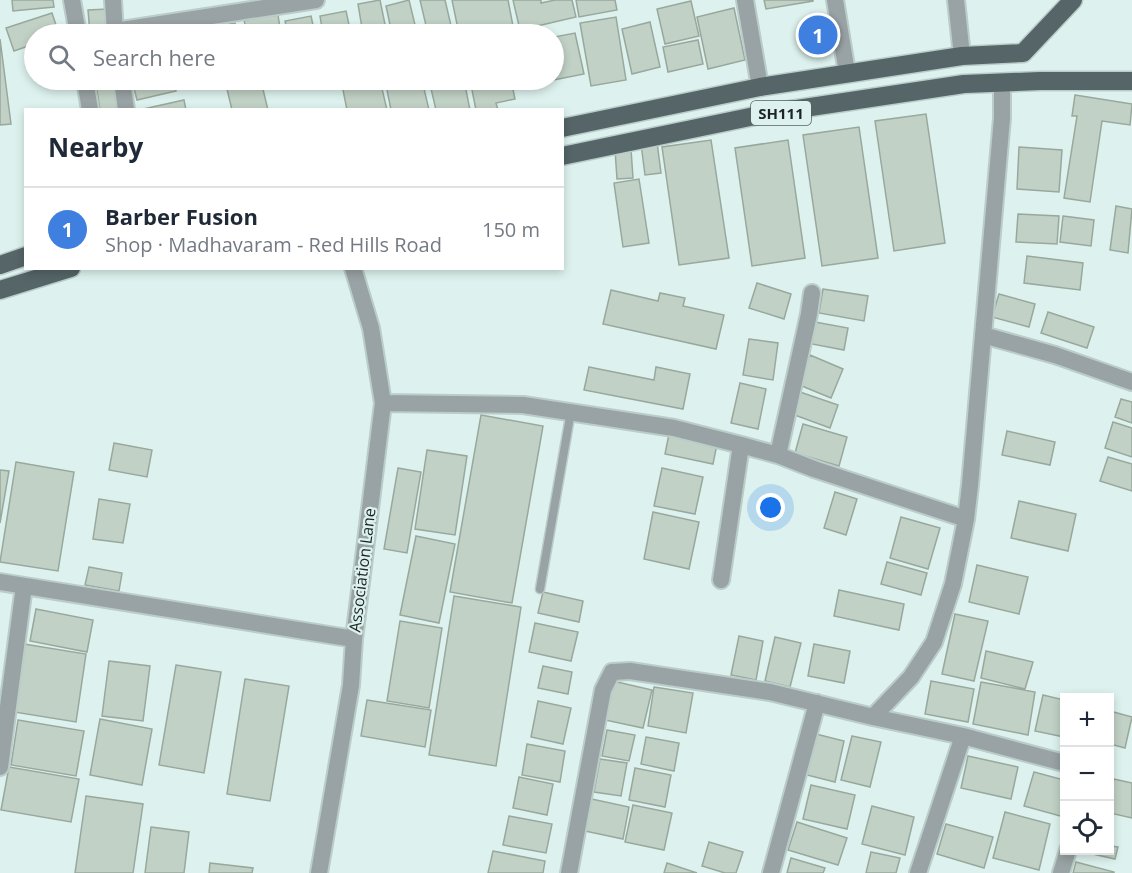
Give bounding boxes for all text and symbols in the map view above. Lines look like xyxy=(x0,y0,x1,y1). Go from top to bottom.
pin: 1 xyxy=(798,12,838,57)
search box xyxy=(24,24,564,90)
icon: search xyxy=(45,41,78,74)
text: Search here xyxy=(93,42,216,72)
road number: SH111 xyxy=(751,101,811,125)
text: Nearby xyxy=(48,129,143,165)
text: Barber Fusion xyxy=(105,201,258,231)
text: 1 xyxy=(62,216,73,243)
text: 150 m xyxy=(482,216,540,243)
text: Shop · Madhavaram - Red Hills Road xyxy=(105,231,442,258)
your location xyxy=(756,493,785,522)
street label: Association Lane xyxy=(343,507,381,633)
map controls xyxy=(1060,693,1114,855)
button: + xyxy=(1060,693,1114,747)
button: − xyxy=(1060,747,1114,801)
button: locate xyxy=(1060,801,1114,855)

